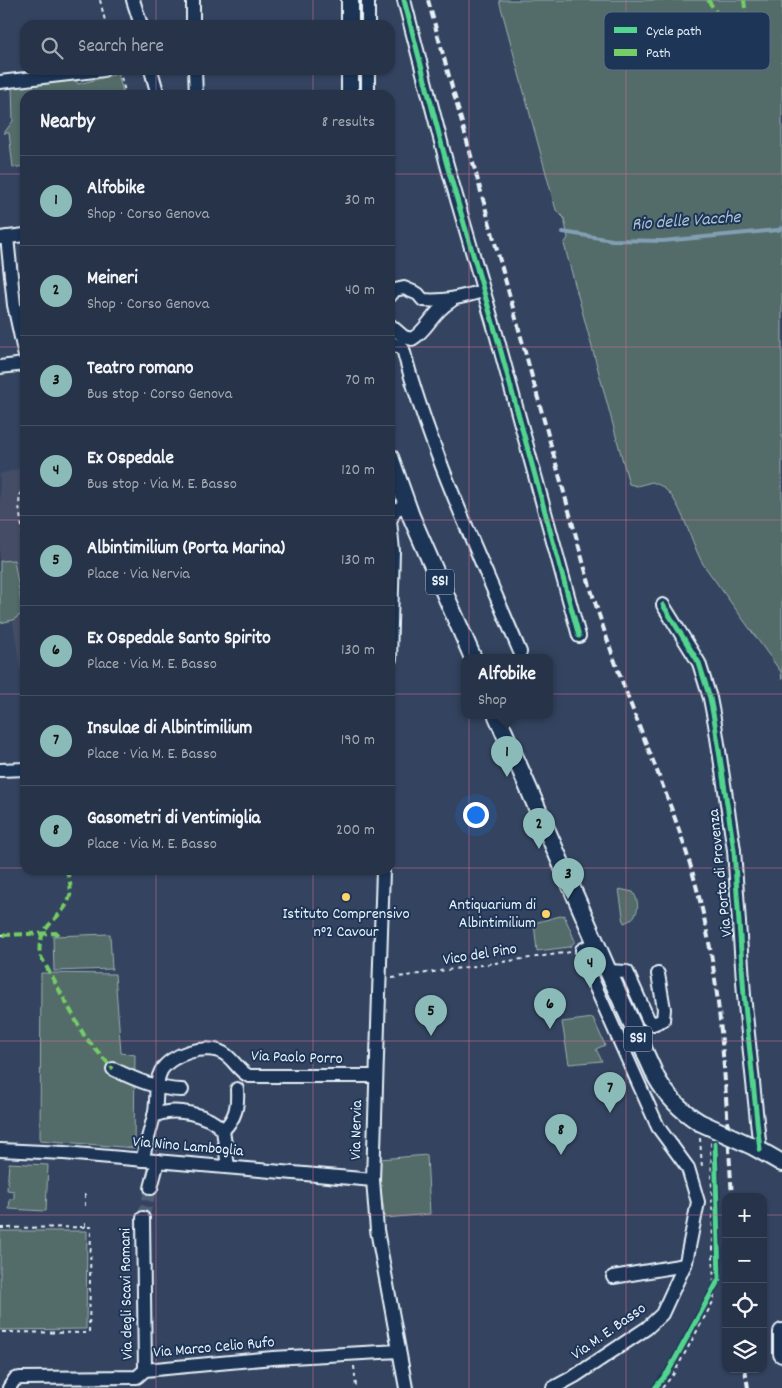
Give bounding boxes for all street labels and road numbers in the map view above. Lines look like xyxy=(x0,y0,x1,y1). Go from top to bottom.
road number: SS1 xyxy=(426,570,454,594)
street label: Via Porta di Provenza xyxy=(703,808,739,938)
street label: Vico del Pino xyxy=(441,938,519,972)
road number: SS1 xyxy=(624,1026,652,1052)
street label: Via Paolo Porro xyxy=(251,1045,343,1071)
street label: Via Nervia xyxy=(345,1099,369,1160)
street label: Via Nino Lamboglia xyxy=(132,1131,245,1163)
street label: Via degli Scavi Romani xyxy=(114,1228,140,1360)
street label: Via M. E. Basso xyxy=(567,1298,651,1366)
street label: Via Marco Celio Rufo xyxy=(152,1331,276,1365)

